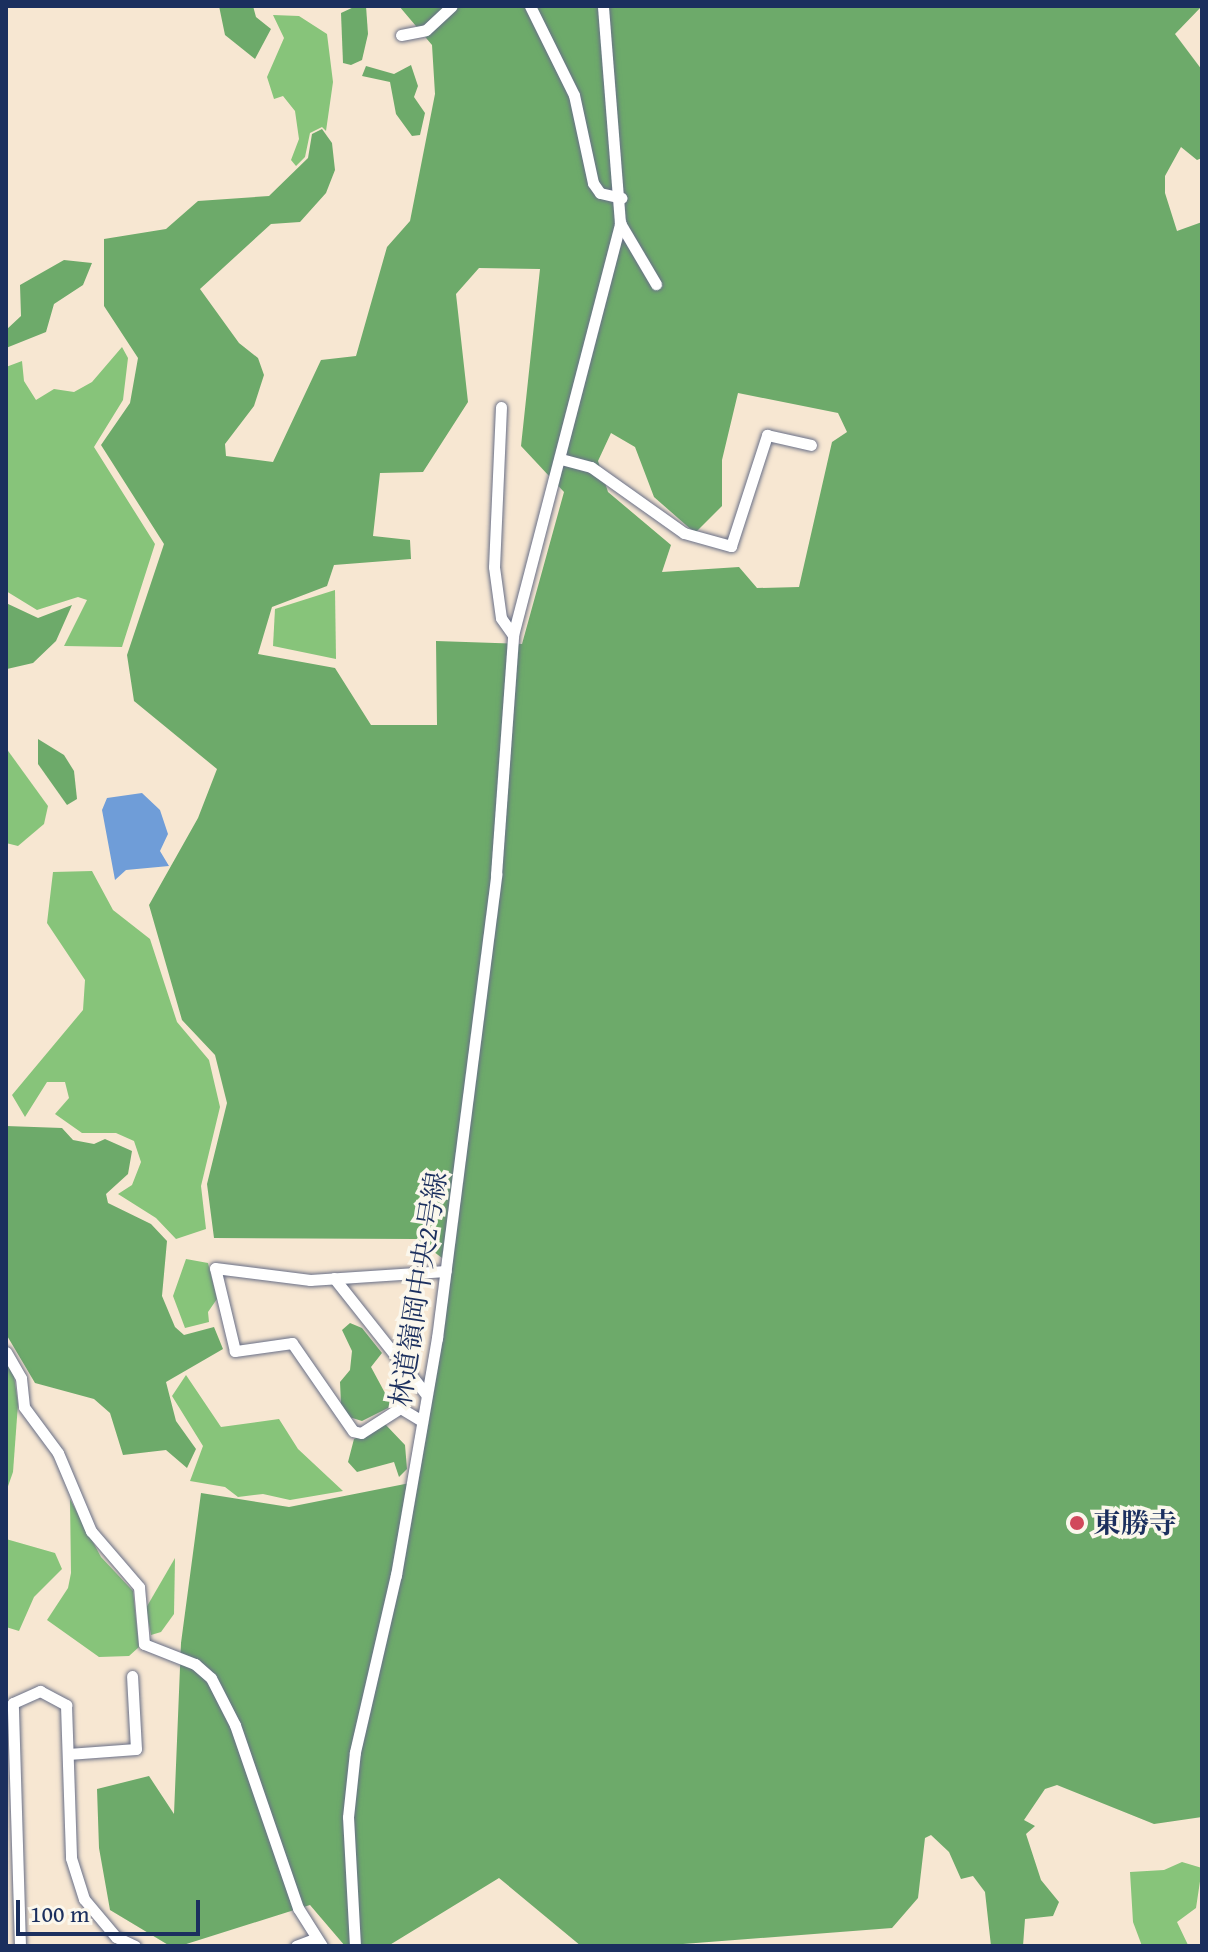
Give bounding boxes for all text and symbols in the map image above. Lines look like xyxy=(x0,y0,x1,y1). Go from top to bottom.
street label: 林道嶺岡中央2号線 xyxy=(383,1169,453,1409)
place label: 東勝寺 xyxy=(1093,1506,1177,1540)
marker: 東勝寺 xyxy=(1068,1514,1086,1532)
scale bar xyxy=(20,1884,204,1934)
text: 100 m xyxy=(30,1896,90,1931)

